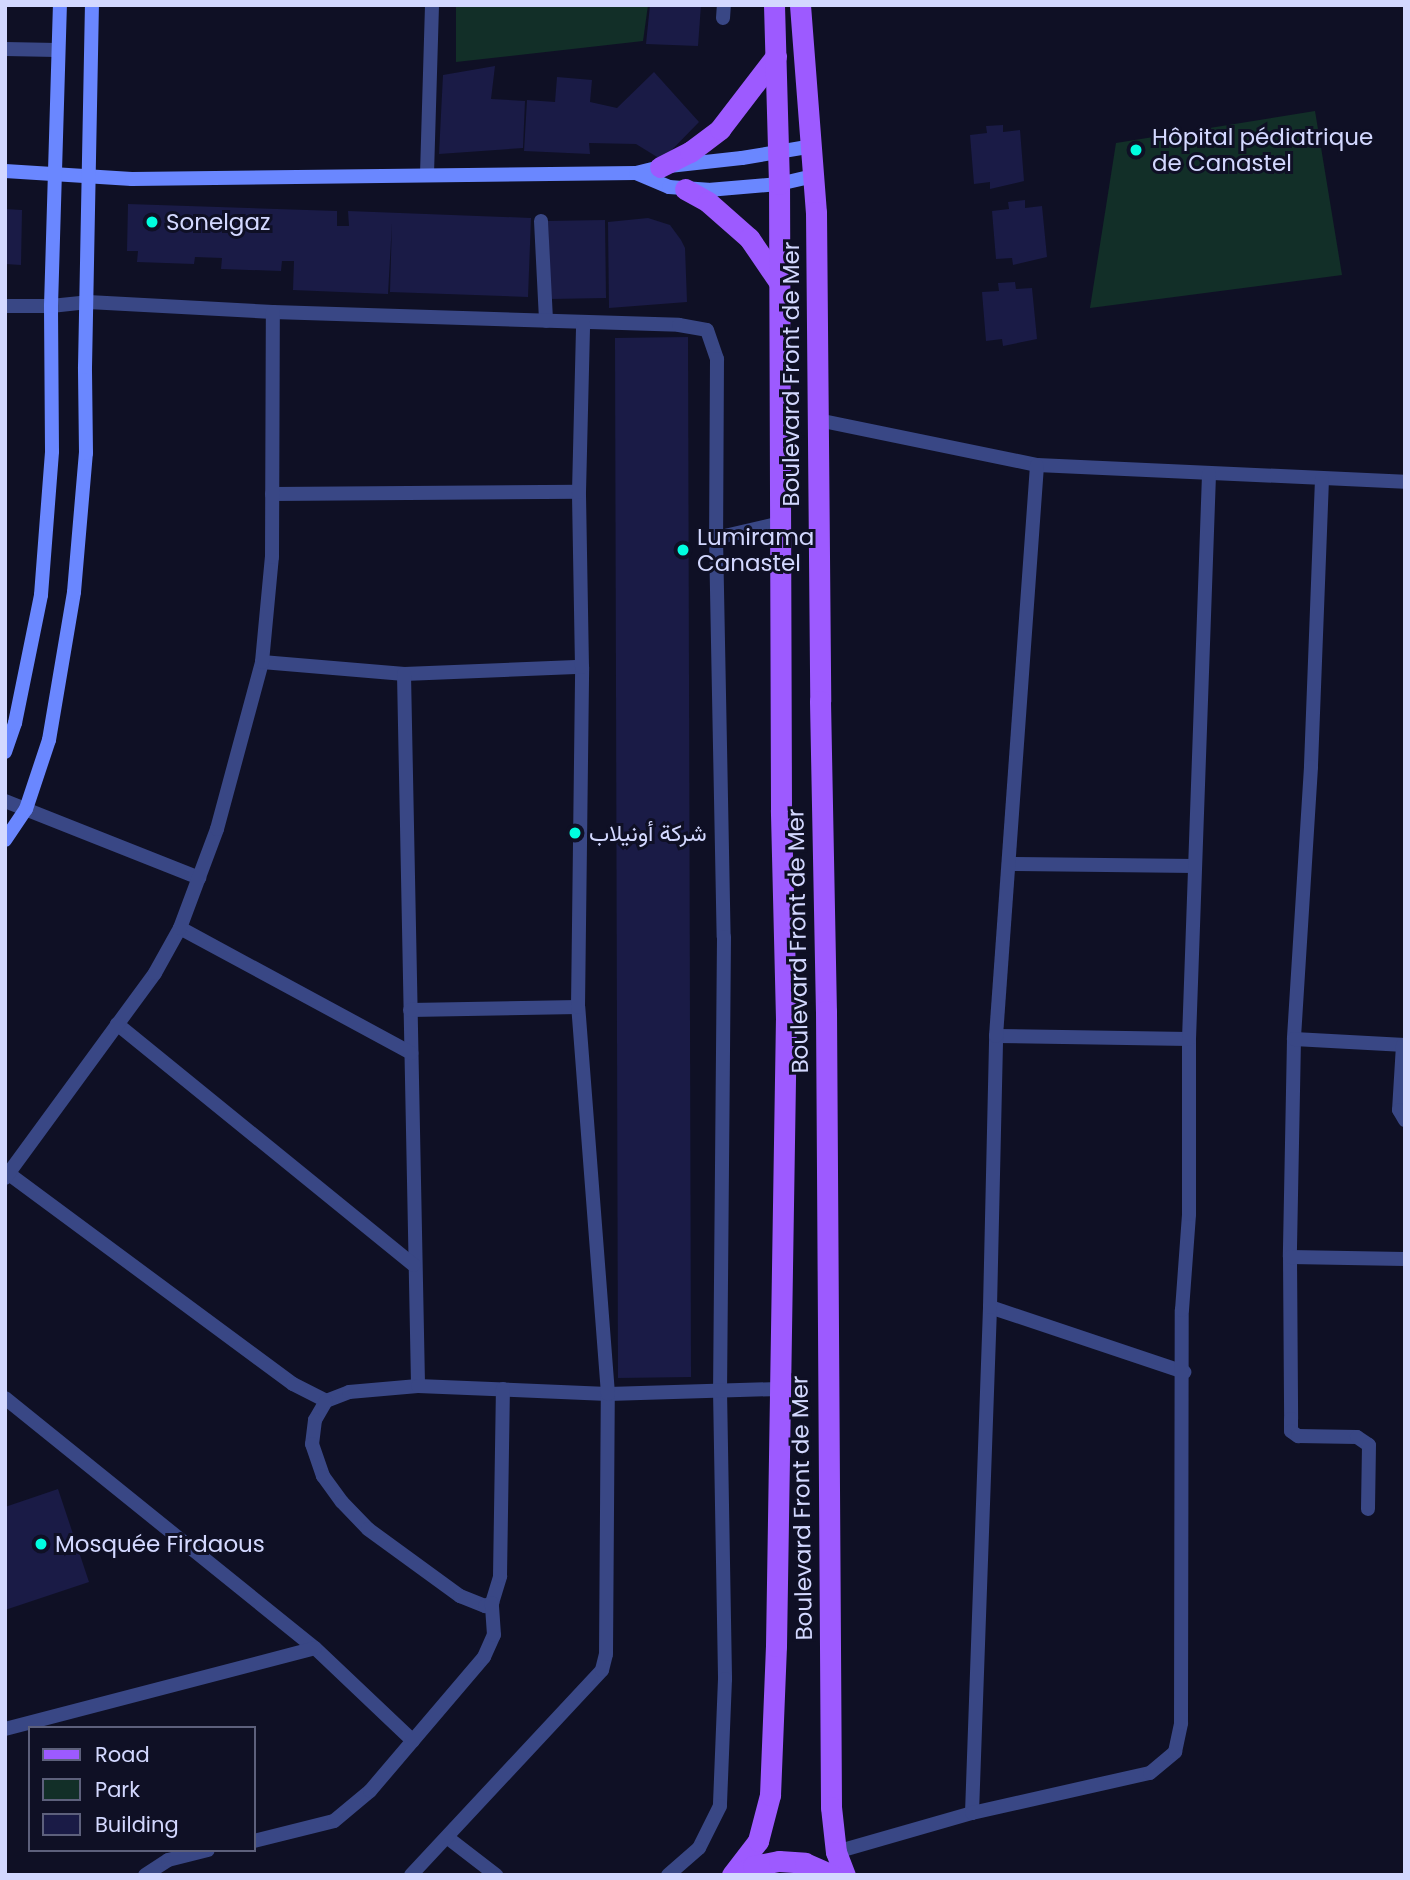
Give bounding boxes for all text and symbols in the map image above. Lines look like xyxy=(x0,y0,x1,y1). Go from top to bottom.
place label: Hôpital pédiatrique de Canastel xyxy=(1152,123,1373,177)
marker: Hôpital pédiatrique de Canastel xyxy=(1126,140,1146,160)
place label: Sonelgaz xyxy=(166,208,270,236)
marker: Sonelgaz xyxy=(144,214,160,230)
street label: Boulevard Front de Mer xyxy=(777,242,805,506)
place label: Lumirama Canastel xyxy=(697,523,814,577)
marker: Lumirama Canastel xyxy=(675,542,691,558)
street label: Boulevard Front de Mer xyxy=(782,808,814,1074)
place label: شركة أونيلاب xyxy=(589,819,707,847)
marker: شركة أونيلاب xyxy=(567,825,583,841)
street label: Boulevard Front de Mer xyxy=(786,1375,818,1641)
place label: Mosquée Firdaous xyxy=(55,1530,265,1558)
marker: Mosquée Firdaous xyxy=(33,1536,49,1552)
legend xyxy=(28,1726,256,1852)
text: Road xyxy=(95,1740,150,1769)
text: Park xyxy=(95,1775,140,1804)
text: Building xyxy=(95,1810,179,1839)

